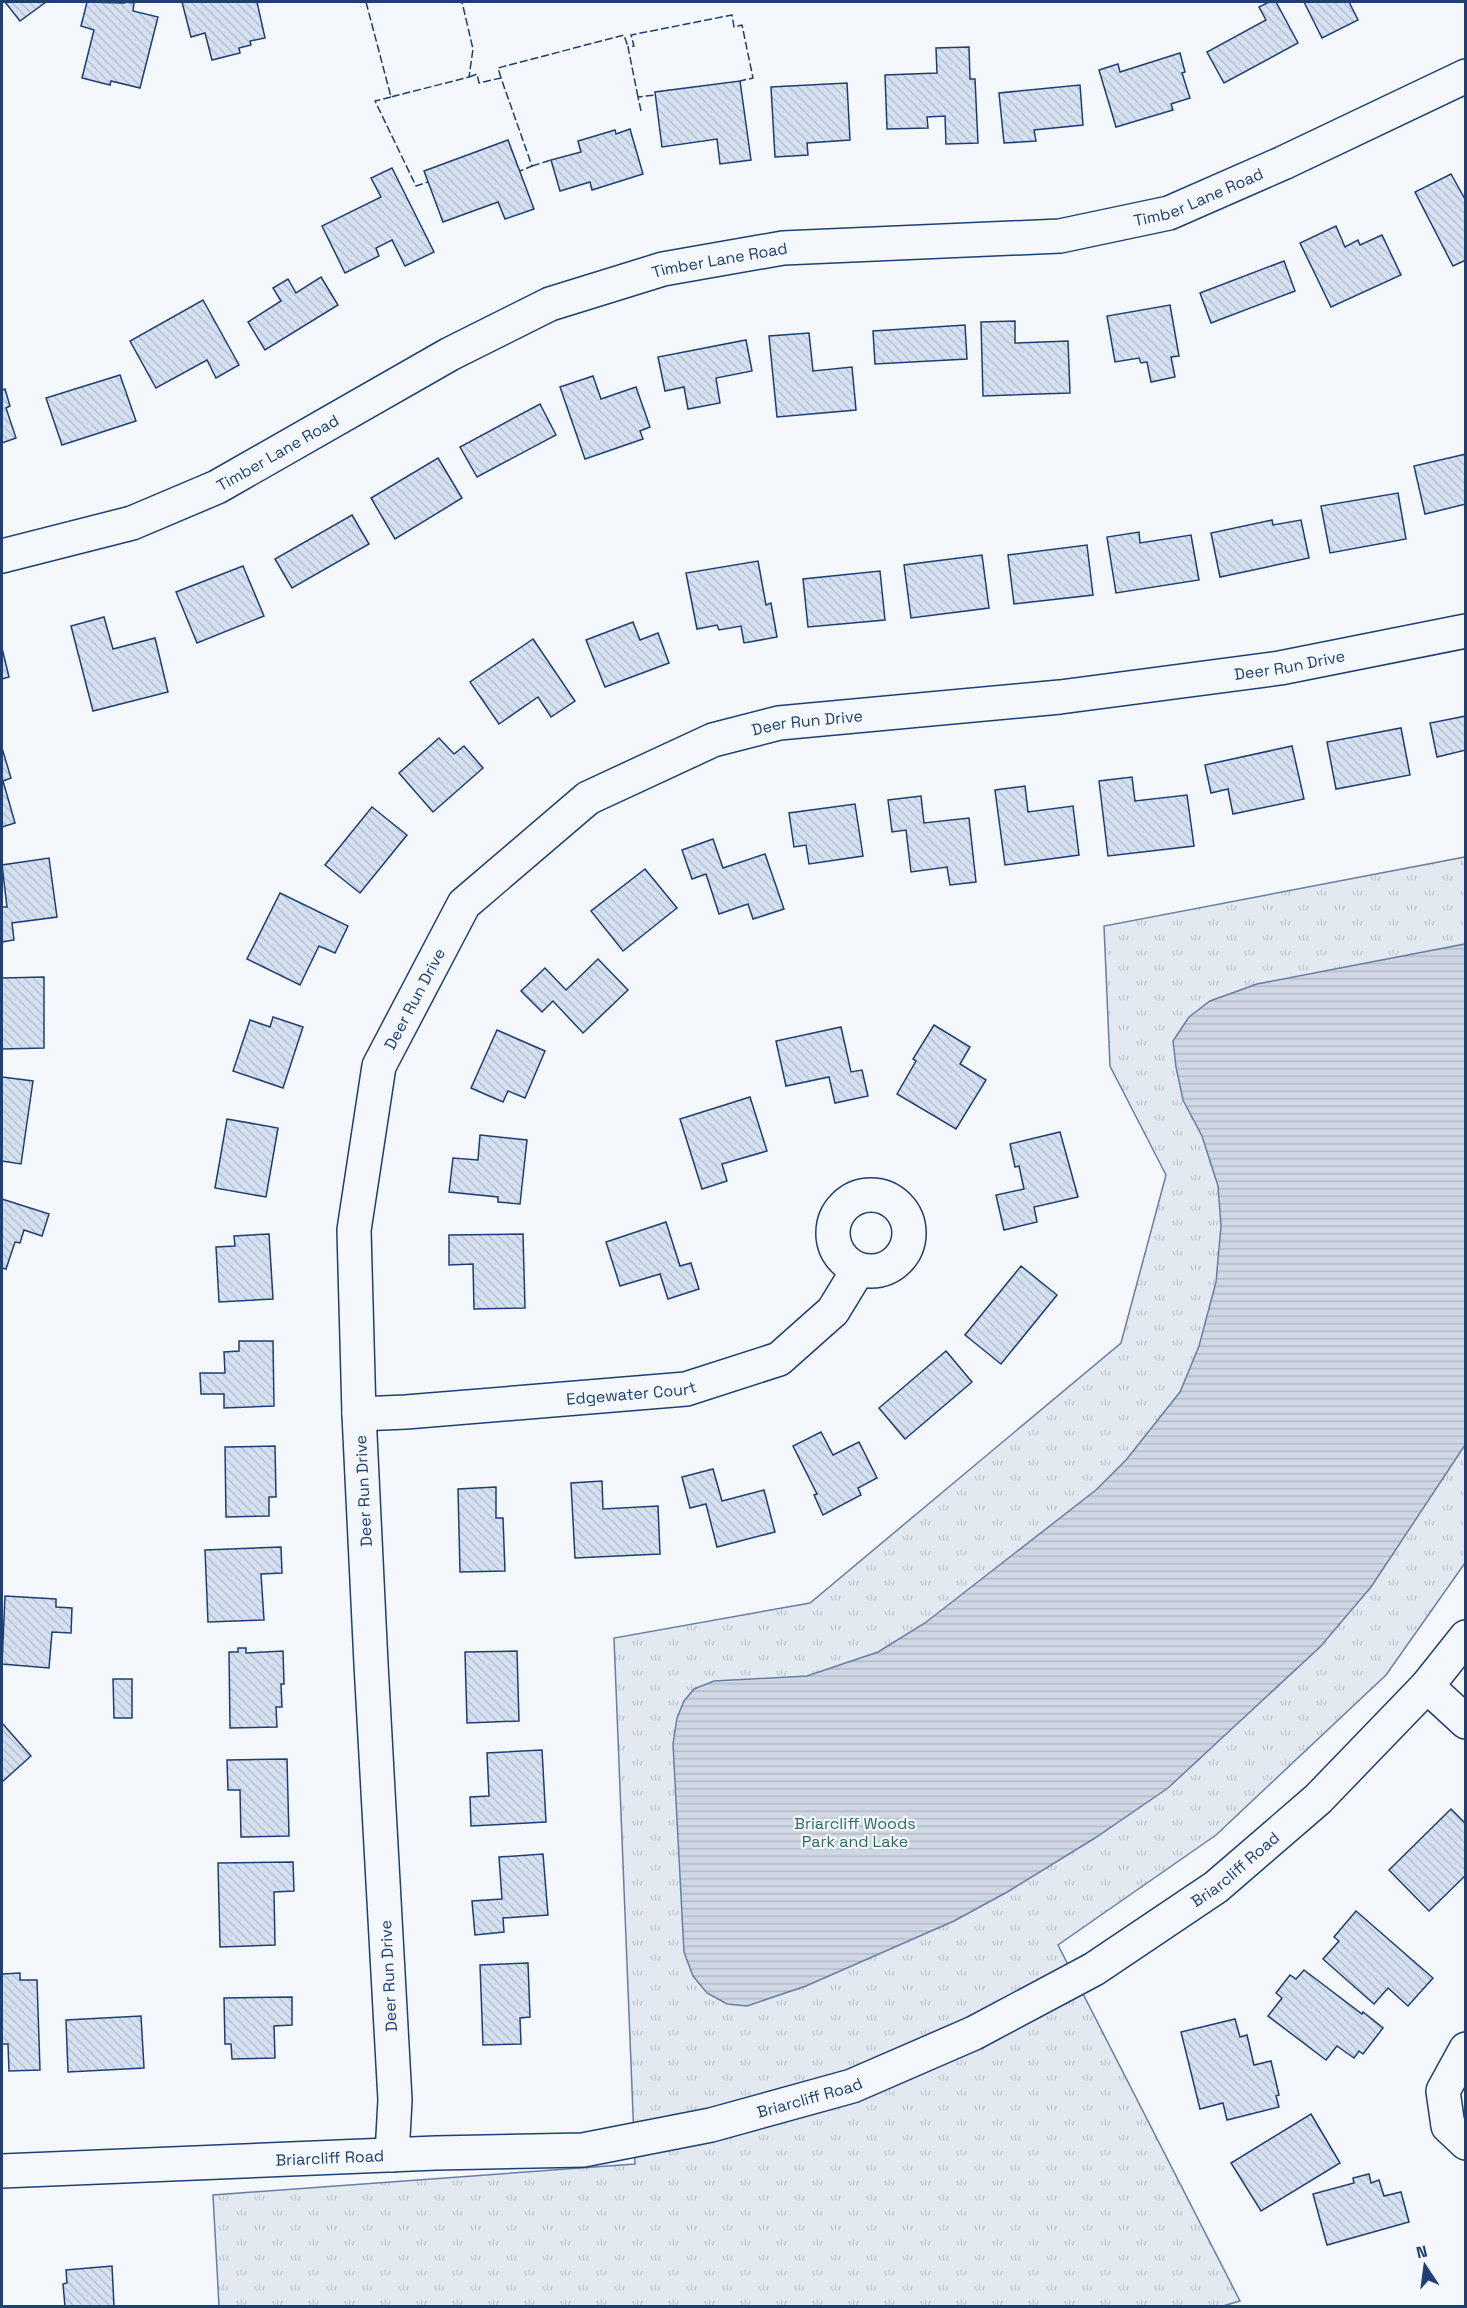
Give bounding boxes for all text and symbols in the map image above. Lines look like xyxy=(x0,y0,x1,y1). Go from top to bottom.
street label: Timber Lane Road xyxy=(1132,163,1266,231)
street label: Timber Lane Road xyxy=(649,237,789,283)
street label: Timber Lane Road xyxy=(213,410,343,496)
street label: Deer Run Drive xyxy=(1233,645,1347,685)
street label: Deer Run Drive xyxy=(749,705,864,741)
street label: Deer Run Drive xyxy=(379,944,450,1053)
street label: Edgewater Court xyxy=(565,1376,699,1410)
street label: Deer Run Drive xyxy=(350,1435,377,1547)
park label: Briarcliff Woods Park and Lake xyxy=(794,1813,916,1852)
street label: Briarcliff Road xyxy=(1187,1827,1284,1912)
street label: Deer Run Drive xyxy=(375,1920,402,2032)
street label: Briarcliff Road xyxy=(754,2073,866,2123)
street label: Briarcliff Road xyxy=(275,2145,384,2171)
north arrow xyxy=(1395,2236,1455,2296)
text: N xyxy=(1414,2240,1429,2263)

